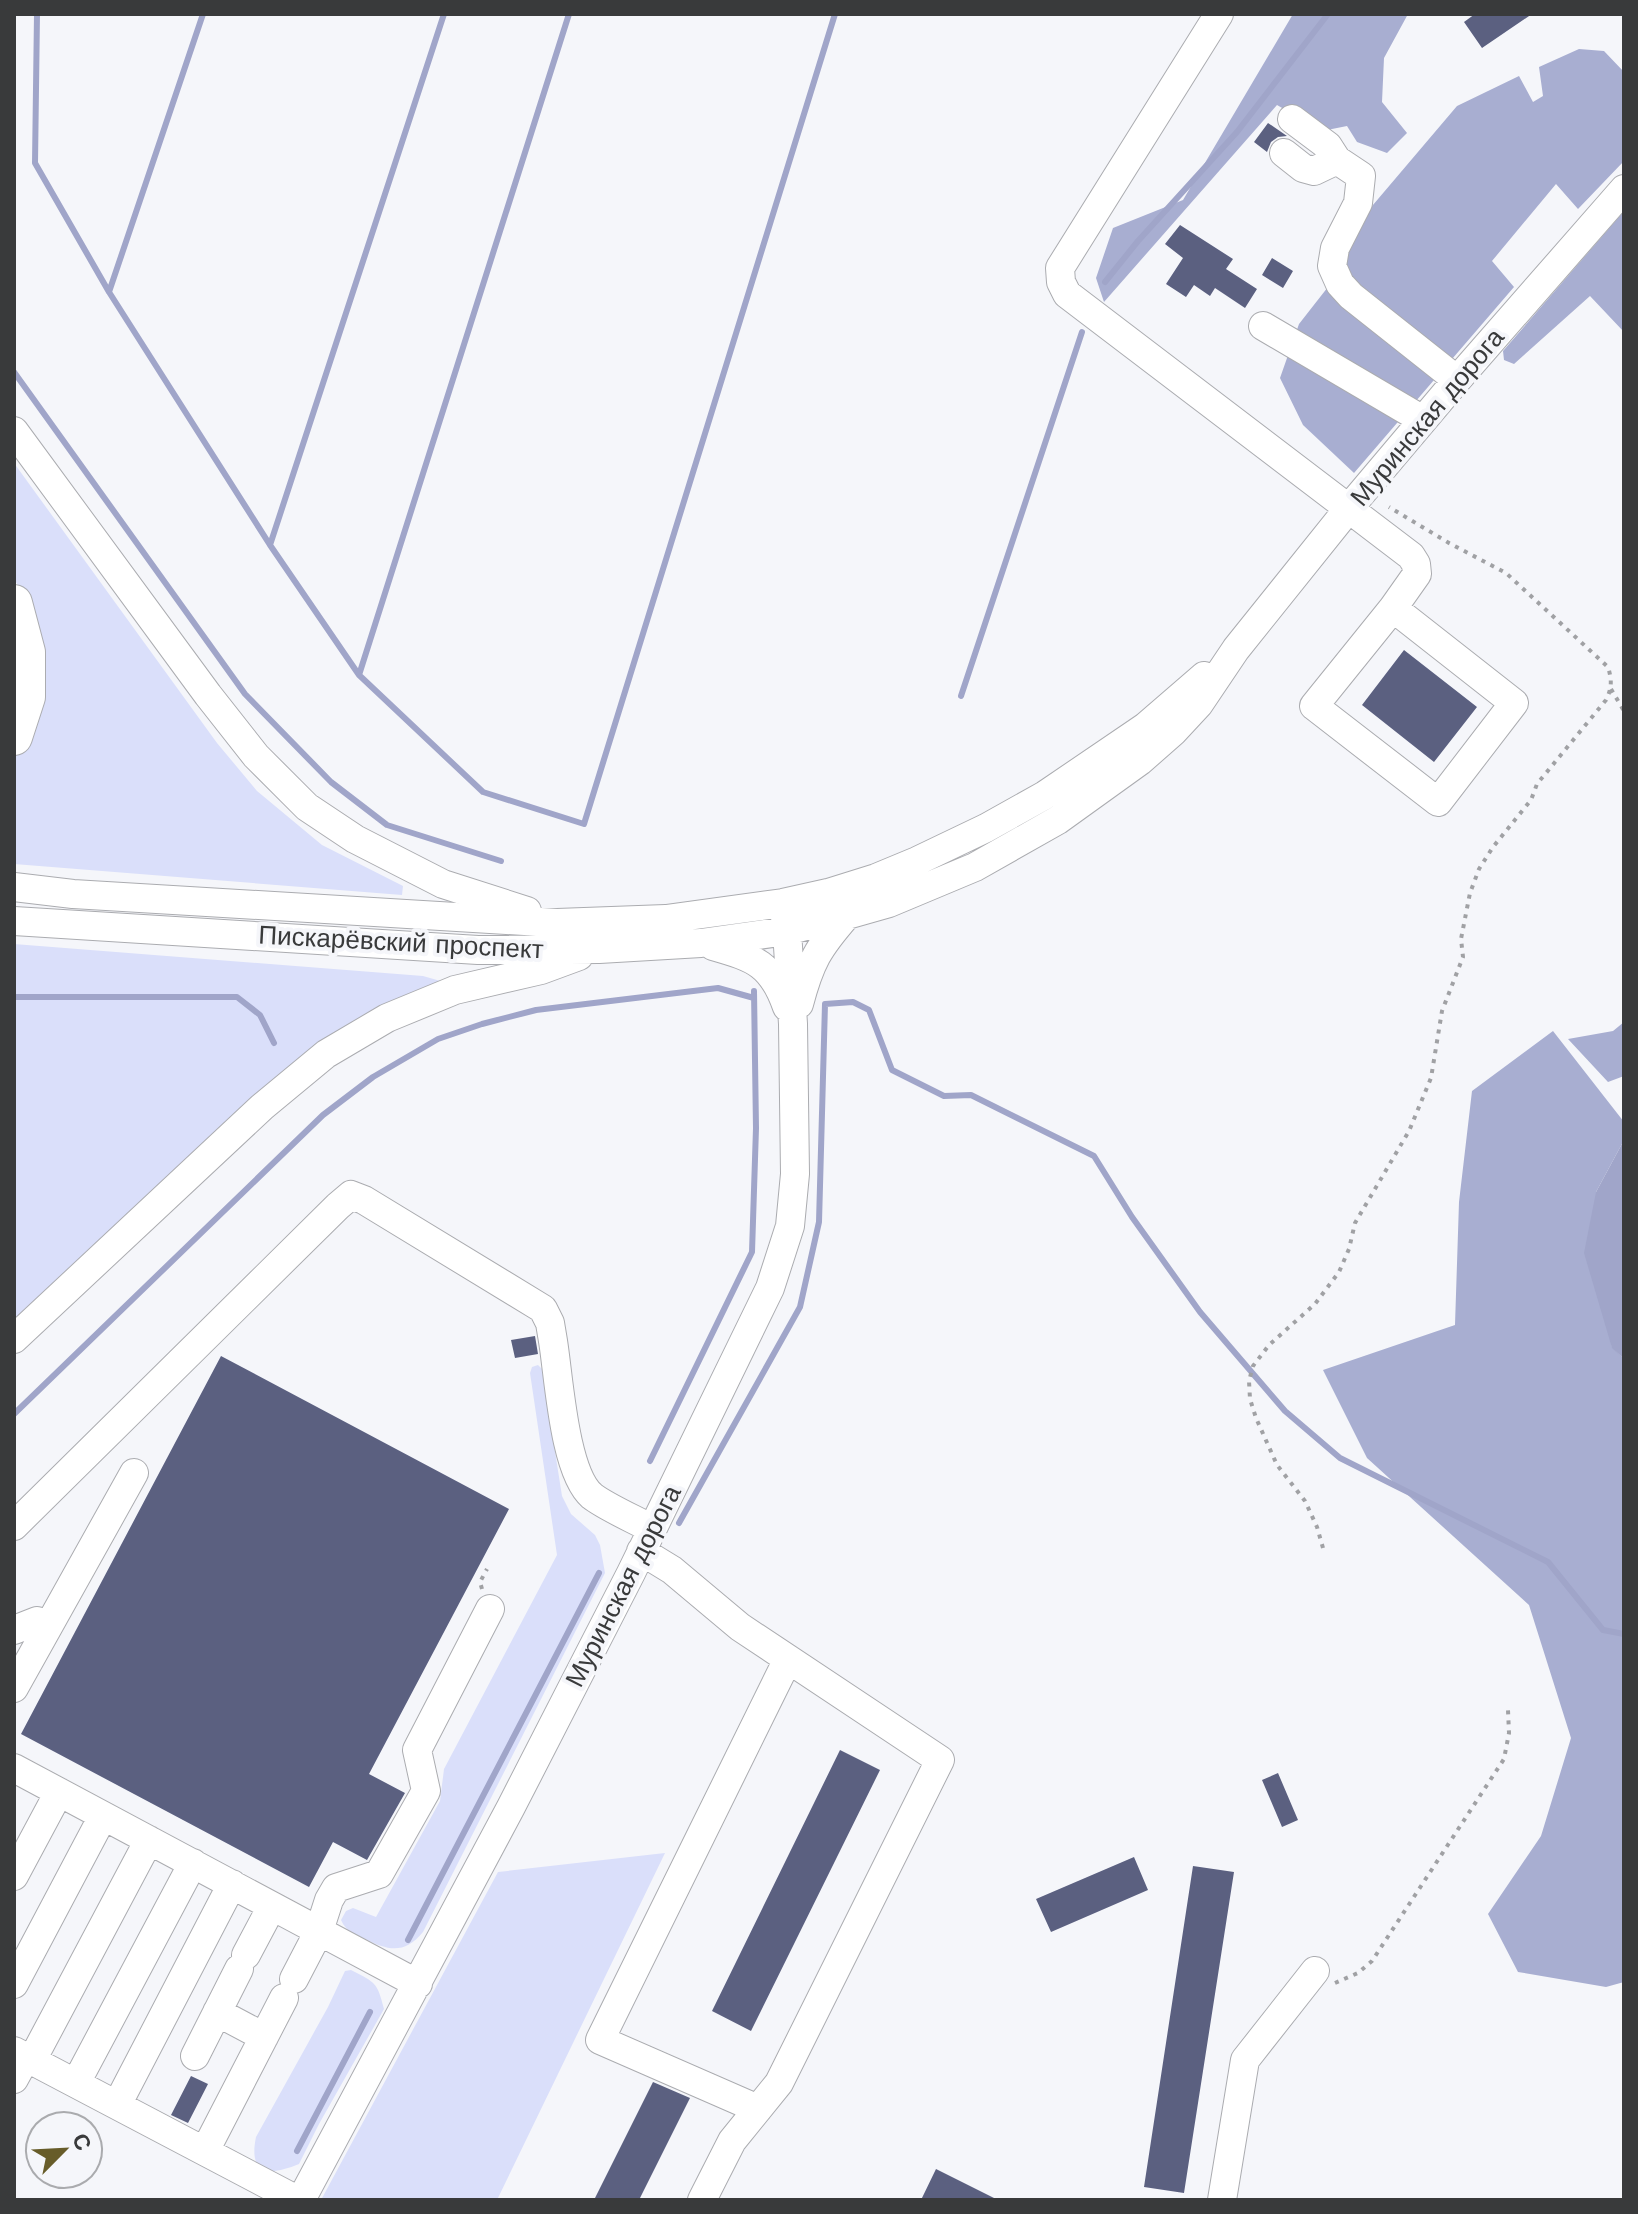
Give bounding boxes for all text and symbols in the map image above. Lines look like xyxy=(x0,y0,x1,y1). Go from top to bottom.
street label: Муринская дорога xyxy=(1344,322,1510,512)
street label: Пискарёвский проспект xyxy=(258,920,544,964)
street label: Муринская дорога xyxy=(559,1480,687,1692)
north arrow xyxy=(24,2110,104,2190)
text: С xyxy=(67,2130,97,2155)

